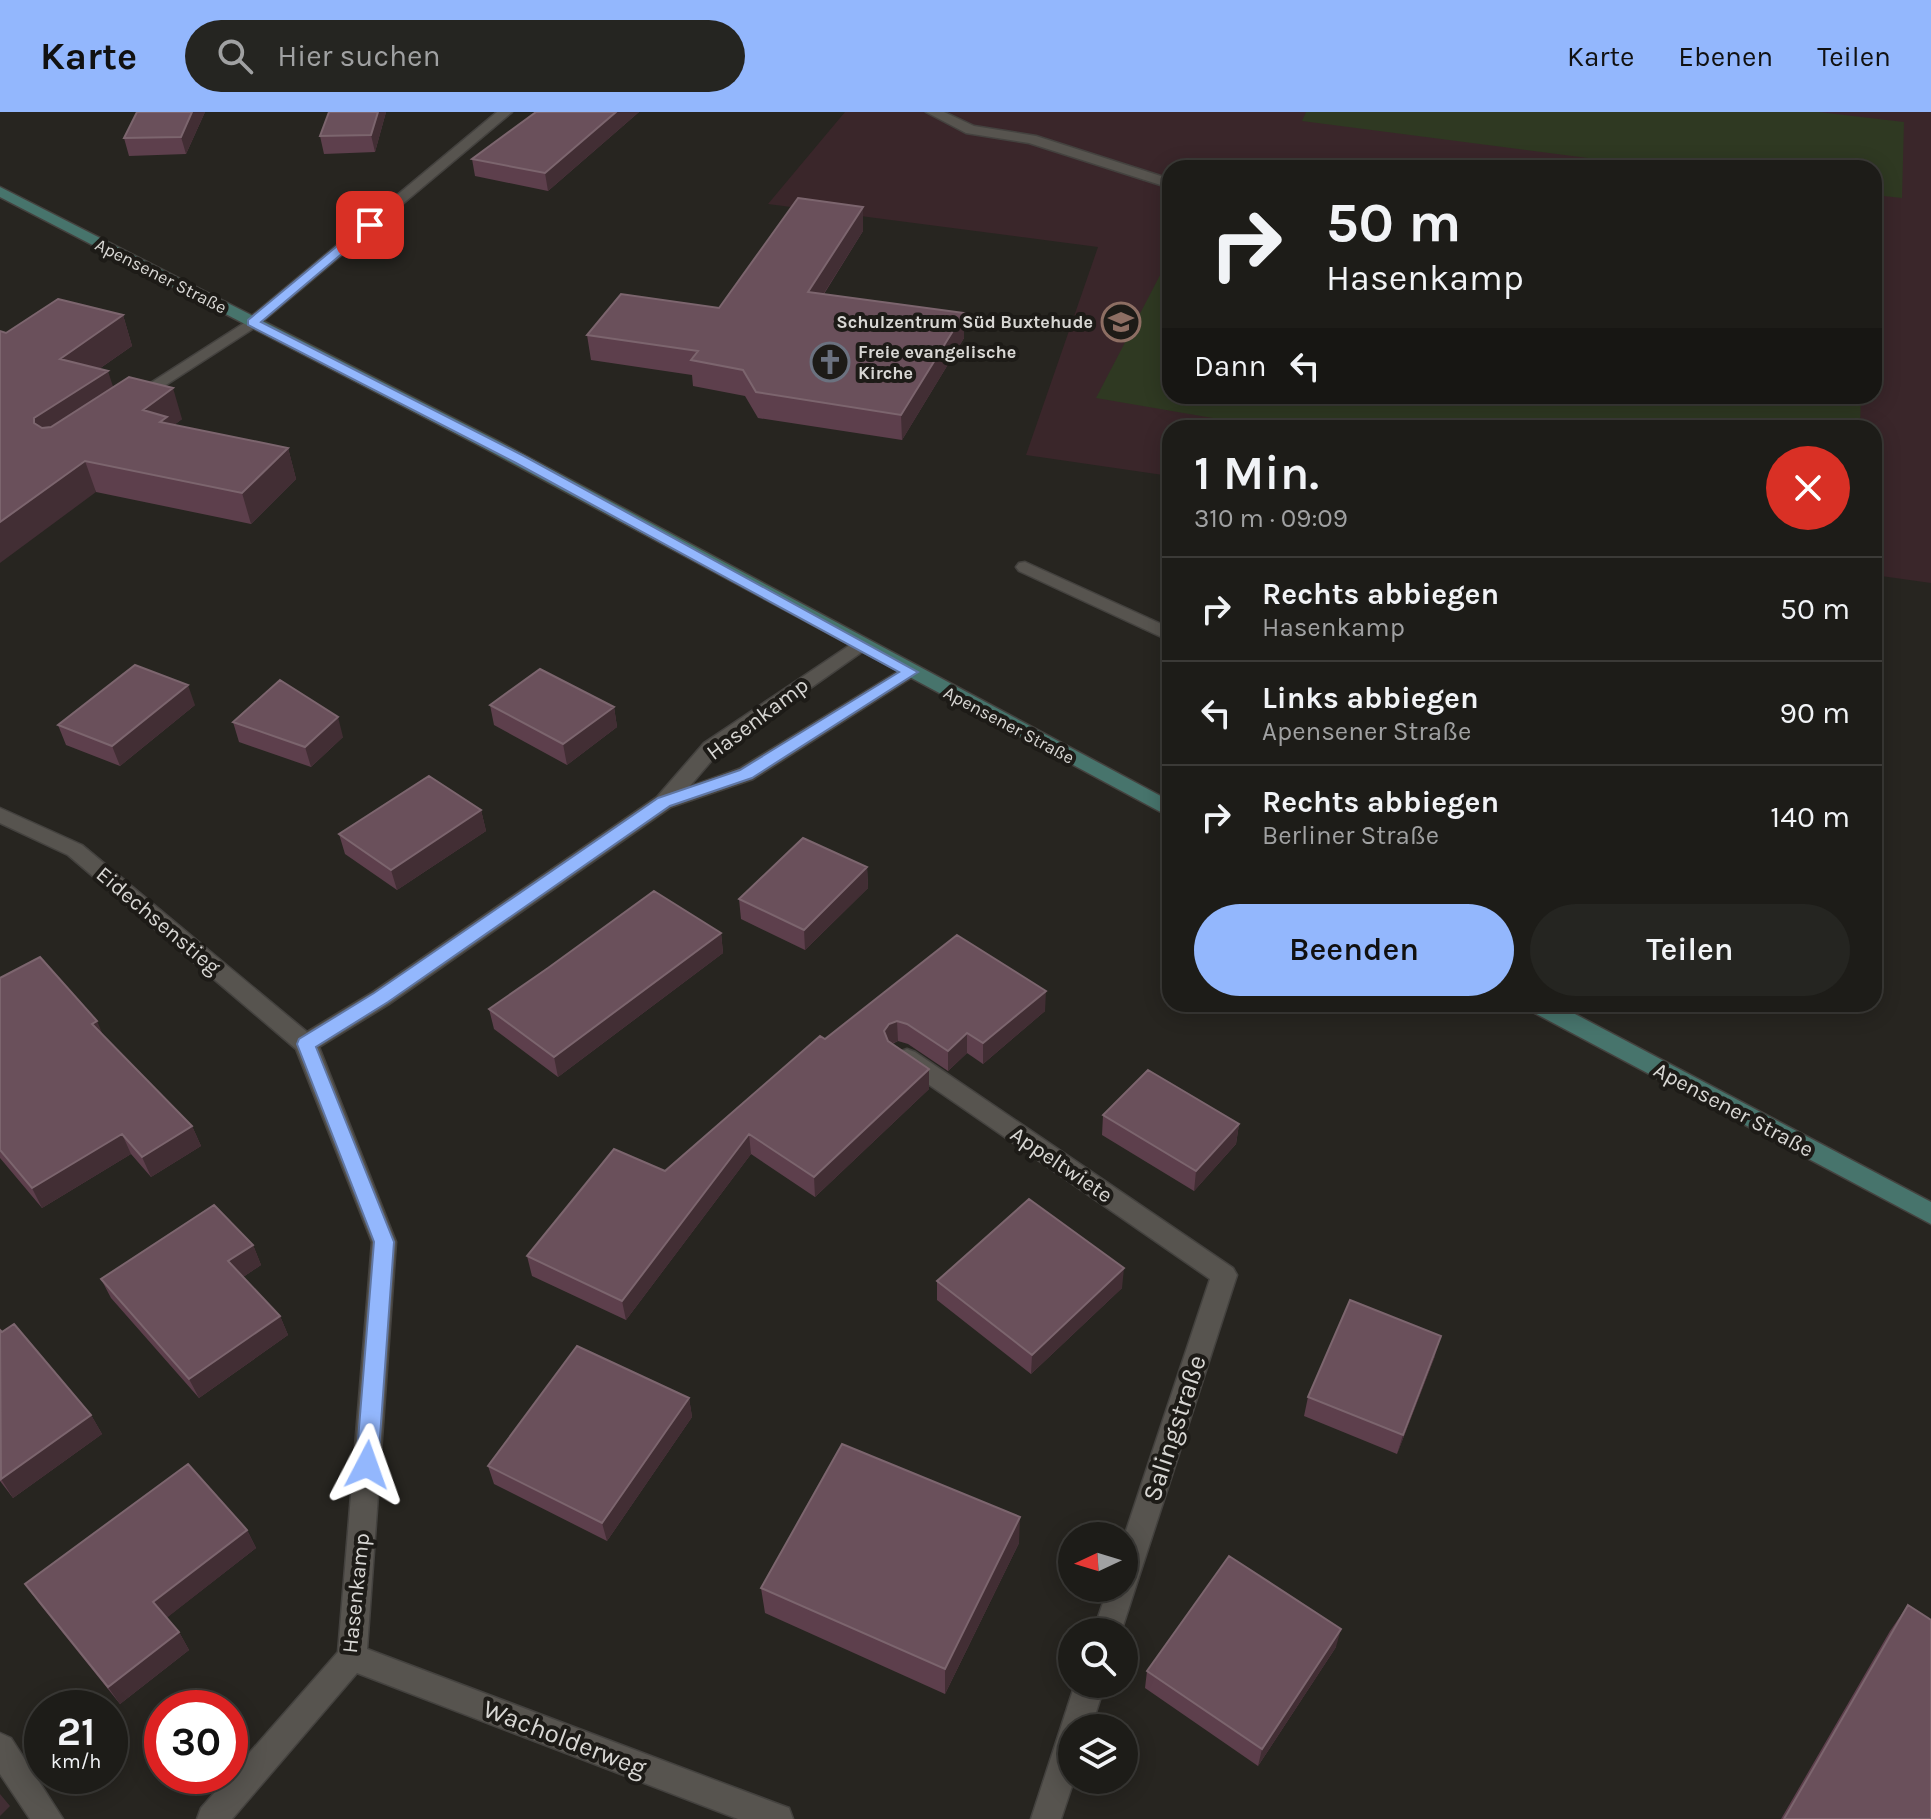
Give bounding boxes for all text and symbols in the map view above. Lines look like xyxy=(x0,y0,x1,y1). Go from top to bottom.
search box xyxy=(185,20,745,92)
text: Karte xyxy=(40,34,137,79)
icon: search xyxy=(213,34,257,78)
text: Hier suchen xyxy=(277,38,441,74)
text: Karte xyxy=(1567,40,1634,73)
text: Ebenen xyxy=(1678,40,1773,73)
text: Teilen xyxy=(1817,40,1891,73)
text: 50 m xyxy=(1326,190,1461,255)
pin xyxy=(336,191,404,259)
icon: right xyxy=(1194,192,1298,296)
icon: arrive xyxy=(348,203,392,247)
street label: Apensener Straße xyxy=(91,233,231,319)
text: Hasenkamp xyxy=(1326,257,1524,299)
school or university icon: Schulzentrum Süd Buxtehude xyxy=(1100,301,1142,343)
place label: Schulzentrum Süd Buxtehude xyxy=(836,311,1093,333)
church icon: Freie evangelische Kirche xyxy=(809,341,851,383)
place label: Freie evangelische Kirche xyxy=(858,341,1016,384)
icon: left xyxy=(1283,344,1327,388)
text: Dann xyxy=(1194,348,1267,384)
text: 1 Min. xyxy=(1194,445,1319,501)
button: close xyxy=(1766,446,1850,530)
text: 310 m · 09:09 xyxy=(1194,503,1348,534)
text: Rechts abbiegen xyxy=(1262,576,1499,612)
icon: right xyxy=(1194,587,1238,631)
text: 50 m xyxy=(1780,591,1850,627)
text: Hasenkamp xyxy=(1262,612,1405,643)
street label: Hasenkamp xyxy=(701,672,814,766)
text: Links abbiegen xyxy=(1262,680,1479,716)
street label: Apensener Straße xyxy=(940,681,1078,769)
icon: left xyxy=(1194,691,1238,735)
text: 90 m xyxy=(1780,695,1850,731)
text: Apensener Straße xyxy=(1262,716,1471,747)
text: Rechts abbiegen xyxy=(1262,784,1499,820)
icon: right xyxy=(1194,795,1238,839)
text: 140 m xyxy=(1770,799,1850,835)
text: Berliner Straße xyxy=(1262,820,1439,851)
street label: Eidechsenstieg xyxy=(91,861,226,981)
button: Beenden xyxy=(1194,904,1514,996)
button: Teilen xyxy=(1530,904,1850,996)
street label: Apensener Straße xyxy=(1649,1057,1818,1163)
street label: Appeltwiete xyxy=(1005,1121,1117,1208)
street label: Salingstraße xyxy=(1136,1351,1213,1505)
position arrow xyxy=(325,1423,409,1507)
north arrow xyxy=(1058,1522,1138,1602)
map controls xyxy=(1058,1522,1138,1794)
street label: Hasenkamp xyxy=(337,1532,375,1655)
button: search xyxy=(1058,1618,1138,1698)
speed limit sign: 30 xyxy=(144,1690,248,1794)
street label: Wacholderweg xyxy=(479,1693,651,1784)
text: 21 xyxy=(57,1708,95,1755)
button: layers xyxy=(1058,1714,1138,1794)
text: km/h xyxy=(51,1750,101,1773)

